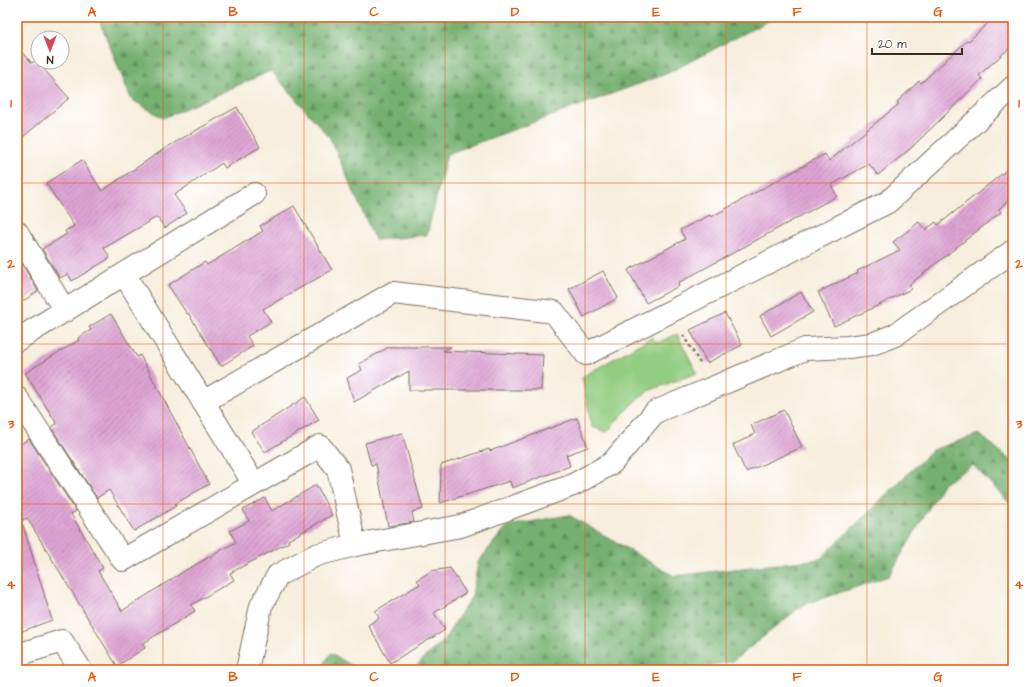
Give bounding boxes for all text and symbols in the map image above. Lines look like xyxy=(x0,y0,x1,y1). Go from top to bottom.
text: A xyxy=(88,3,97,21)
text: B xyxy=(228,3,238,21)
text: C xyxy=(369,3,379,21)
text: D xyxy=(511,3,520,21)
text: E xyxy=(652,3,660,21)
text: F xyxy=(792,3,802,21)
text: G xyxy=(933,3,943,21)
north arrow xyxy=(30,30,70,70)
scale bar xyxy=(872,30,962,56)
text: 20 m xyxy=(878,36,907,53)
text: N xyxy=(46,52,53,67)
text: 1 xyxy=(10,94,12,112)
text: 1 xyxy=(1018,94,1020,112)
text: 2 xyxy=(6,255,15,273)
text: 2 xyxy=(1014,255,1023,273)
text: 3 xyxy=(7,415,15,433)
text: 3 xyxy=(1015,415,1023,433)
text: 4 xyxy=(7,576,16,594)
text: 4 xyxy=(1015,576,1024,594)
text: A xyxy=(88,668,97,686)
text: B xyxy=(228,668,238,686)
text: C xyxy=(369,668,379,686)
text: D xyxy=(511,668,520,686)
text: E xyxy=(652,668,660,686)
text: F xyxy=(792,668,802,686)
text: G xyxy=(933,668,943,686)

